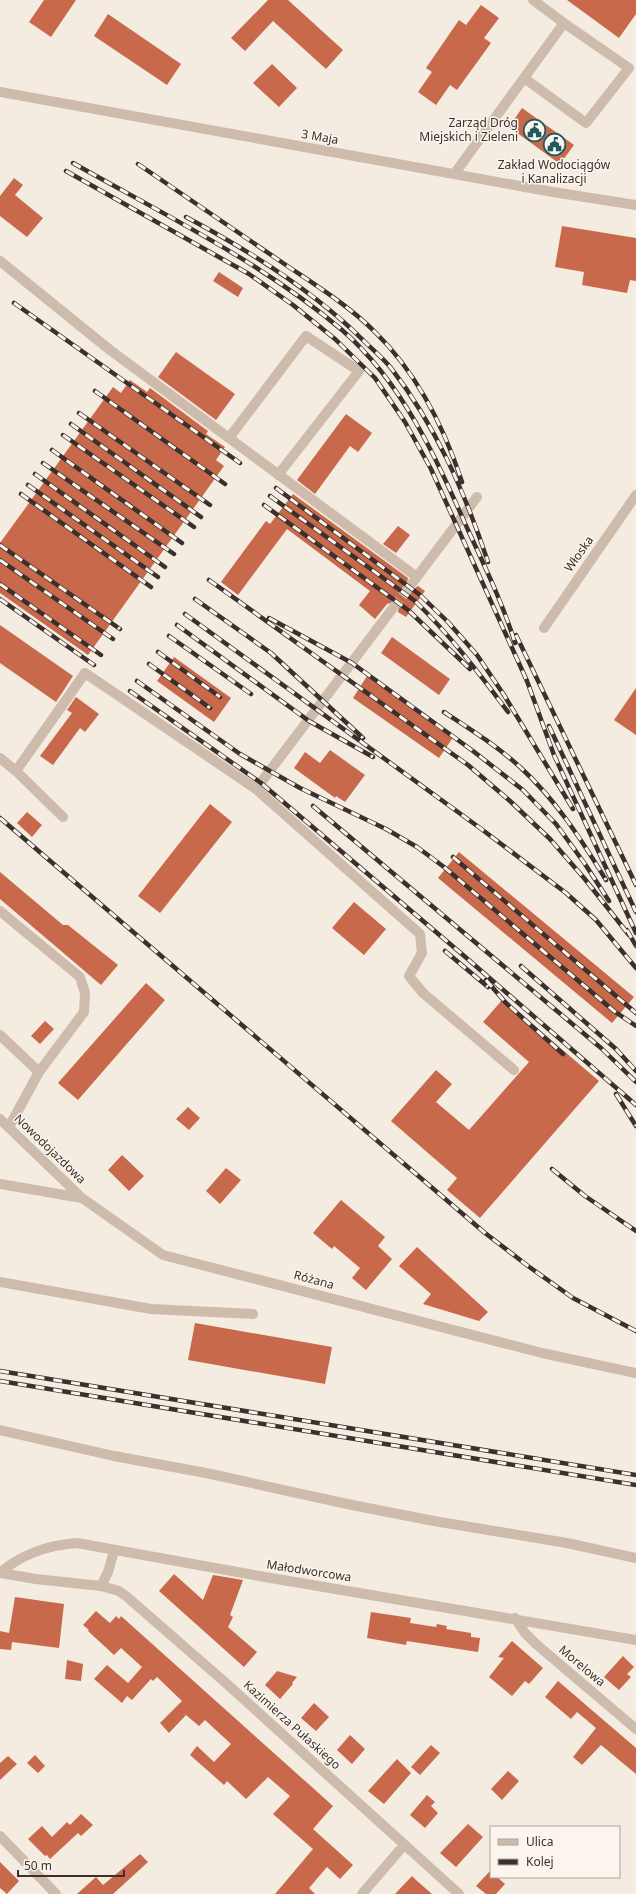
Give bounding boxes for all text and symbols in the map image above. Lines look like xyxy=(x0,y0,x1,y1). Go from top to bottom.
place label: Zarząd Dróg Miejskich i Zieleni xyxy=(419,114,518,145)
public building icon: Zarząd Dróg Miejskich i Zieleni xyxy=(521,117,547,143)
street label: 3 Maja xyxy=(300,125,340,148)
public building icon: Zakład Wodociągów i Kanalizacji xyxy=(541,131,567,157)
place label: Zakład Wodociągów i Kanalizacji xyxy=(498,156,611,187)
street label: Włoska xyxy=(560,532,597,575)
street label: Nowodojazdowa xyxy=(11,1110,90,1187)
street label: Różana xyxy=(292,1266,336,1293)
street label: Małodworcowa xyxy=(265,1555,353,1586)
street label: Morelowa xyxy=(555,1641,609,1690)
street label: Kazimierza Pułaskiego xyxy=(240,1676,345,1773)
legend xyxy=(490,1826,620,1878)
text: Ulica xyxy=(526,1833,553,1850)
scale bar xyxy=(18,1852,124,1878)
text: Kolej xyxy=(526,1853,554,1870)
text: 50 m xyxy=(24,1857,52,1874)

